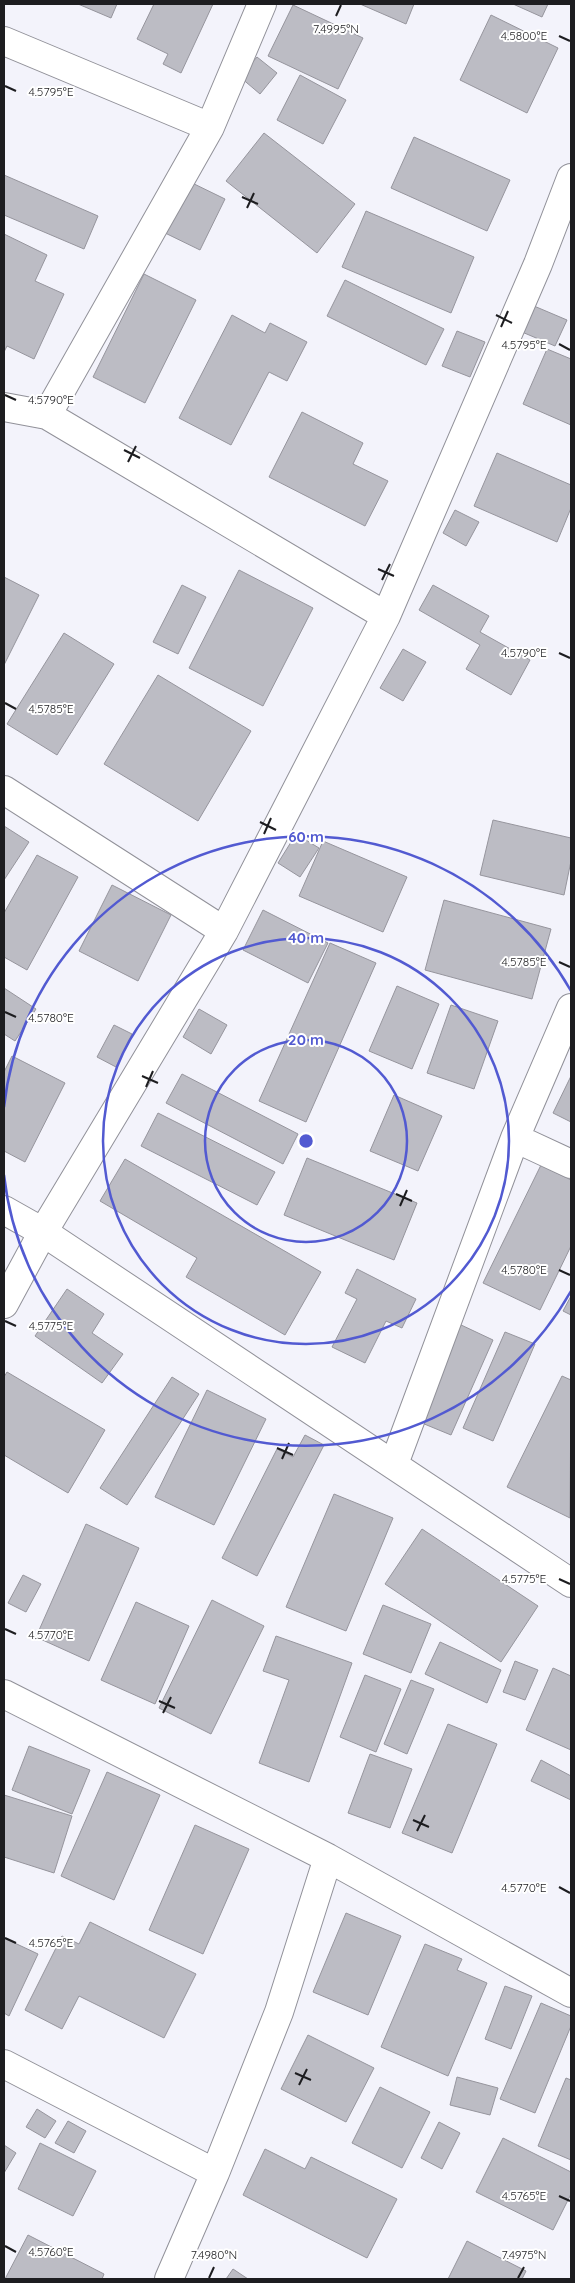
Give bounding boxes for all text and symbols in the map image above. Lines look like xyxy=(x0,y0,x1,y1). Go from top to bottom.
text: 7.4995°N xyxy=(313,21,359,36)
text: 4.5800°E xyxy=(501,28,547,43)
text: 4.5795°E xyxy=(28,84,74,99)
text: 4.5795°E xyxy=(501,337,547,352)
text: 4.5790°E xyxy=(28,392,74,407)
text: 4.5790°E xyxy=(501,645,547,660)
text: 4.5785°E xyxy=(28,701,74,716)
text: 60 m xyxy=(288,827,324,846)
text: 40 m xyxy=(288,928,324,947)
text: 4.5785°E xyxy=(501,954,547,969)
text: 4.5780°E xyxy=(28,1010,74,1025)
text: 20 m xyxy=(288,1030,324,1049)
centre of rings xyxy=(297,1132,315,1150)
text: 4.5780°E xyxy=(501,1262,547,1277)
text: 4.5775°E xyxy=(29,1318,74,1333)
text: 4.5775°E xyxy=(502,1571,547,1586)
text: 4.5770°E xyxy=(28,1627,74,1642)
text: 4.5770°E xyxy=(501,1880,547,1895)
text: 4.5765°E xyxy=(29,1935,73,1950)
text: 4.5765°E xyxy=(502,2188,546,2203)
text: 4.5760°E xyxy=(28,2244,74,2259)
text: 7.4980°N xyxy=(191,2247,237,2262)
text: 7.4975°N xyxy=(501,2247,547,2262)

